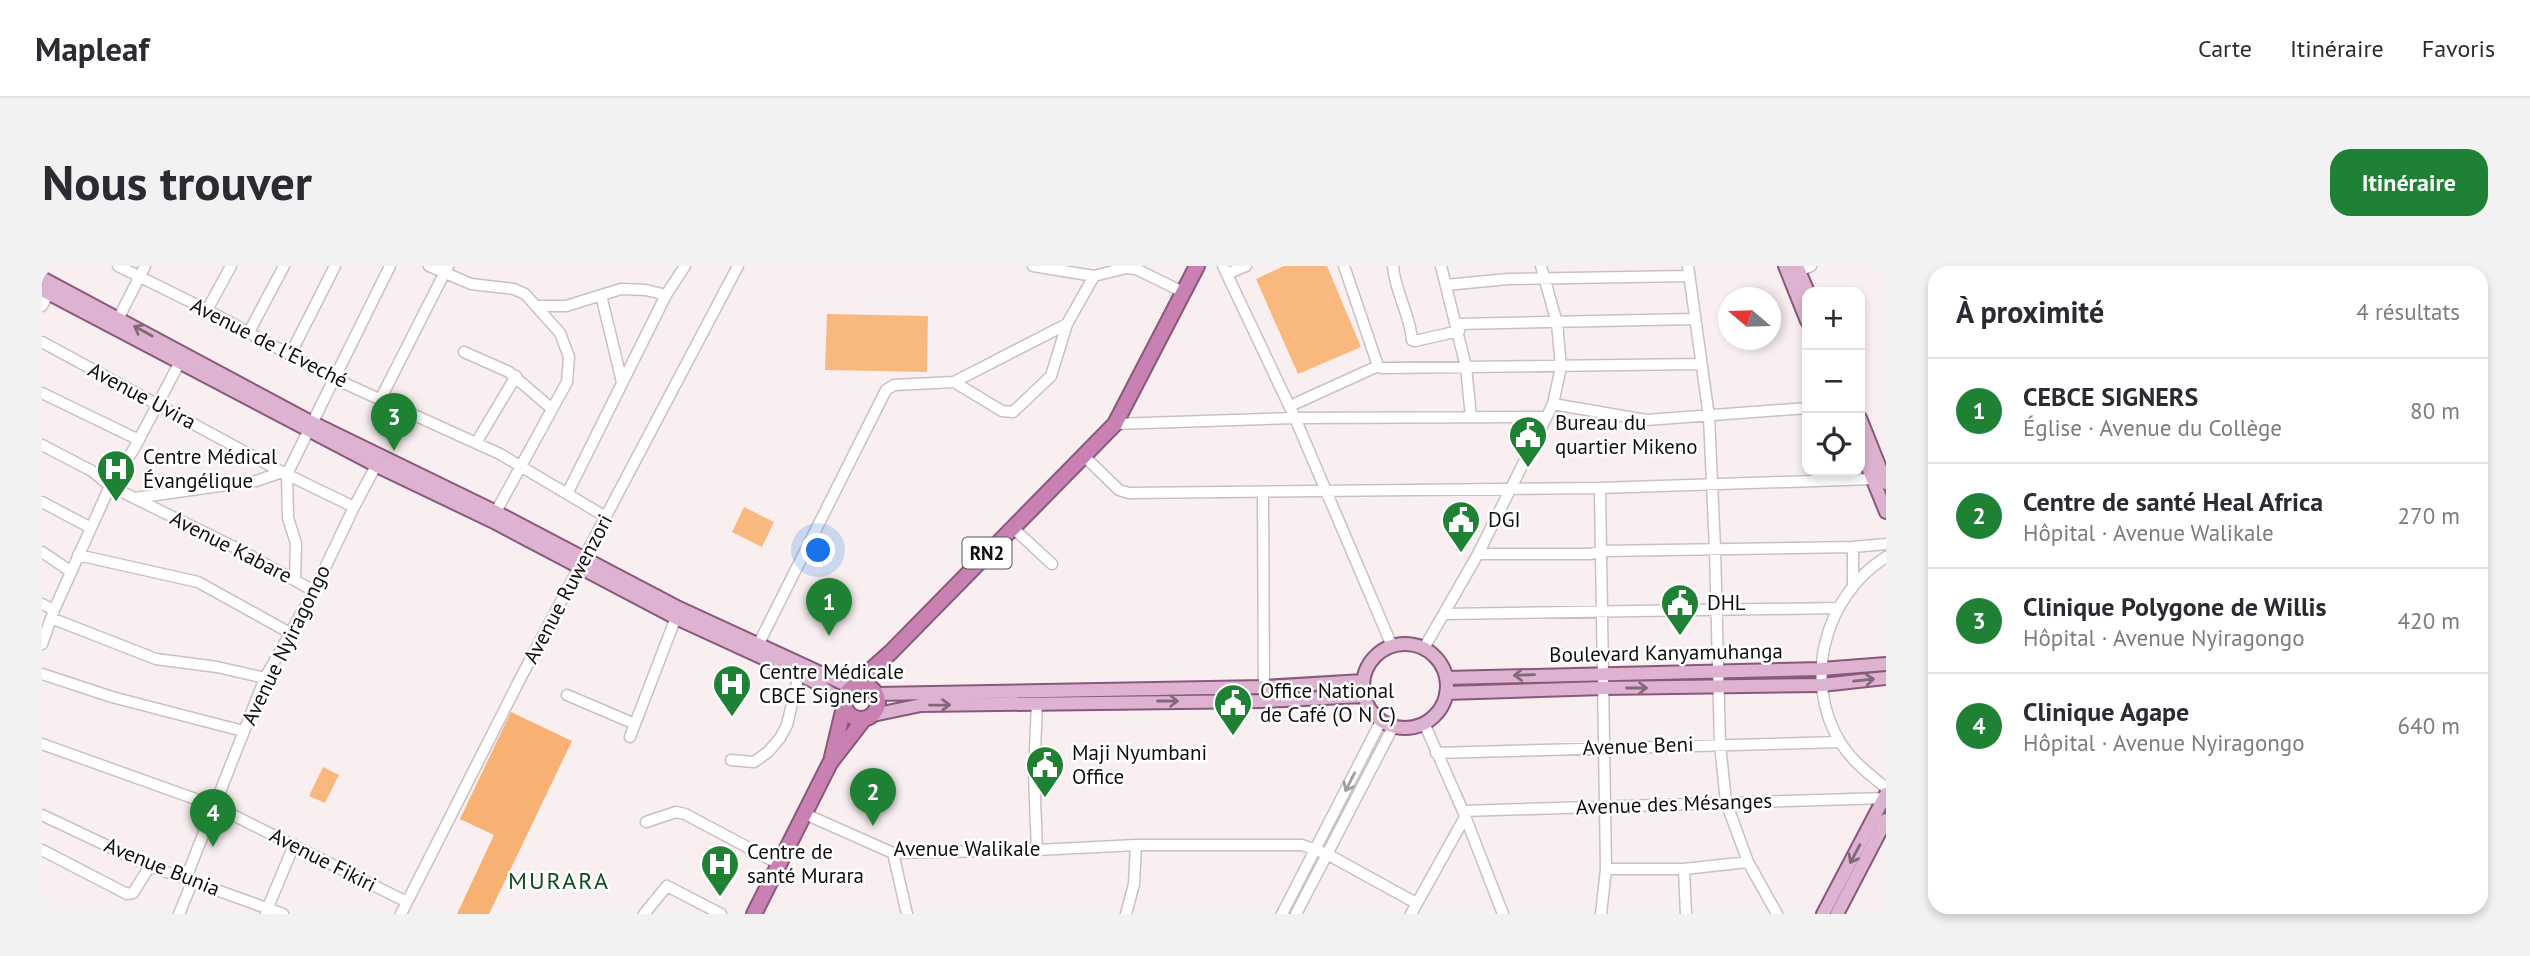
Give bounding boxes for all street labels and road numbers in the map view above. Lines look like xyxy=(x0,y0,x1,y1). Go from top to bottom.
street label: Avenue de l'Eveché xyxy=(186,291,352,394)
street label: Avenue Uvira xyxy=(84,356,201,435)
street label: Avenue Kabare xyxy=(166,504,297,589)
street label: Avenue Ruwenzori xyxy=(517,509,618,668)
road number: RN2 xyxy=(962,538,1012,568)
street label: Avenue Nyiragongo xyxy=(235,560,336,729)
street label: Boulevard Kanyamuhanga xyxy=(1549,637,1783,668)
street label: Avenue Beni xyxy=(1582,730,1694,761)
street label: Avenue des Mésanges xyxy=(1575,787,1773,820)
street label: Avenue Fikiri xyxy=(265,821,381,898)
street label: Avenue Bunia xyxy=(100,831,224,902)
street label: Avenue Walikale xyxy=(894,835,1040,862)

